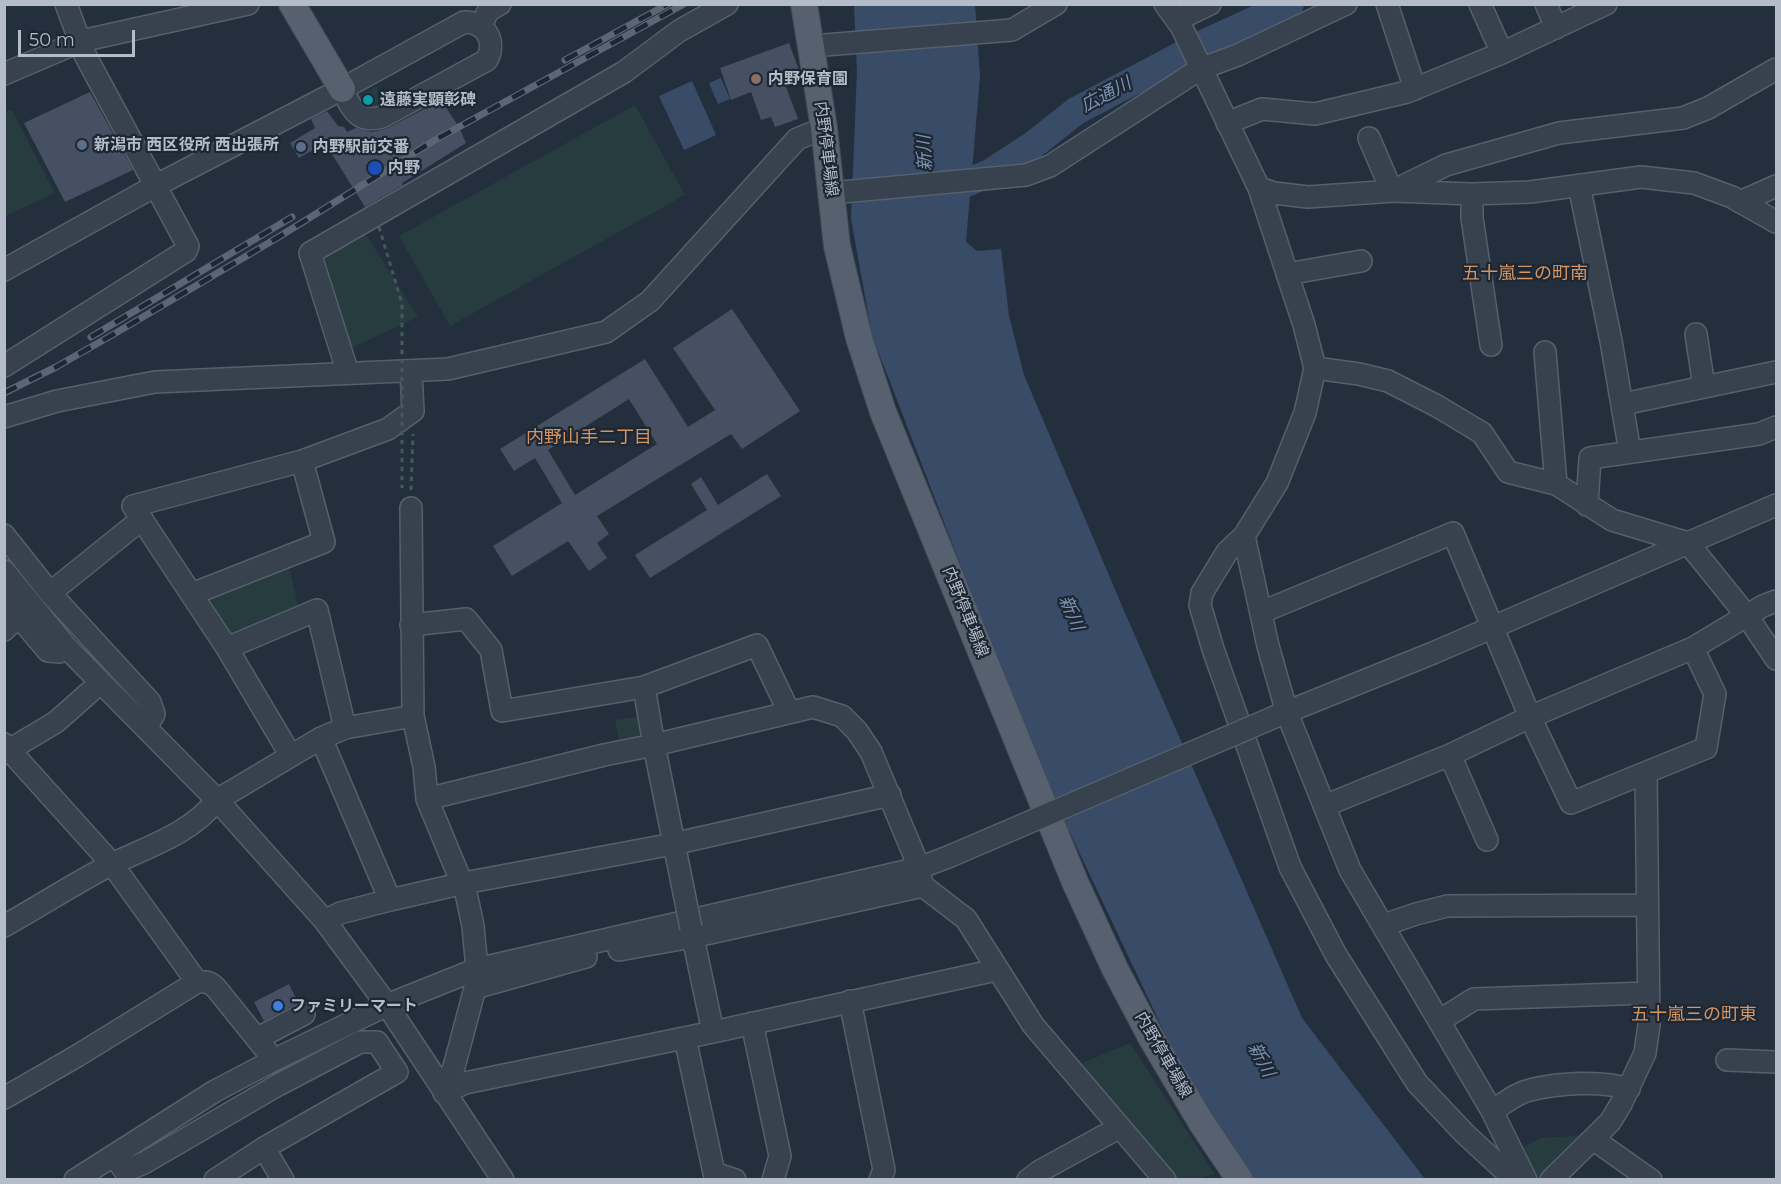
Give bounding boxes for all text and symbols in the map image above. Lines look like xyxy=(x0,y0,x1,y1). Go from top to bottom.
scale bar xyxy=(21,18,138,56)
text: 50 m xyxy=(29,29,75,51)
place label: 内野保育園 xyxy=(768,69,848,89)
marker: 内野保育園 xyxy=(749,72,763,86)
water label: 広通川 xyxy=(1077,73,1135,117)
place label: 遠藤実顕彰碑 xyxy=(380,90,476,110)
marker: 遠藤実顕彰碑 xyxy=(361,93,375,107)
street label: 内野停車場線 xyxy=(811,100,841,198)
water label: 新川 xyxy=(913,134,937,172)
place label: 新潟市 西区役所 西出張所 xyxy=(94,135,279,155)
place label: 内野駅前交番 xyxy=(313,137,409,157)
marker: 新潟市 西区役所 西出張所 xyxy=(75,138,89,152)
marker: 内野駅前交番 xyxy=(294,140,308,154)
place label: 内野 xyxy=(388,158,420,178)
marker: 内野 xyxy=(366,159,384,177)
district label: 五十嵐三の町南 xyxy=(1462,263,1588,285)
district label: 内野山手二丁目 xyxy=(526,427,652,449)
street label: 内野停車場線 xyxy=(938,564,992,660)
water label: 新川 xyxy=(1054,592,1088,634)
place label: ファミリーマート xyxy=(290,996,418,1016)
marker: ファミリーマート xyxy=(271,999,285,1013)
district label: 五十嵐三の町東 xyxy=(1631,1004,1757,1026)
street label: 内野停車場線 xyxy=(1131,1009,1195,1101)
water label: 新川 xyxy=(1243,1039,1279,1081)

